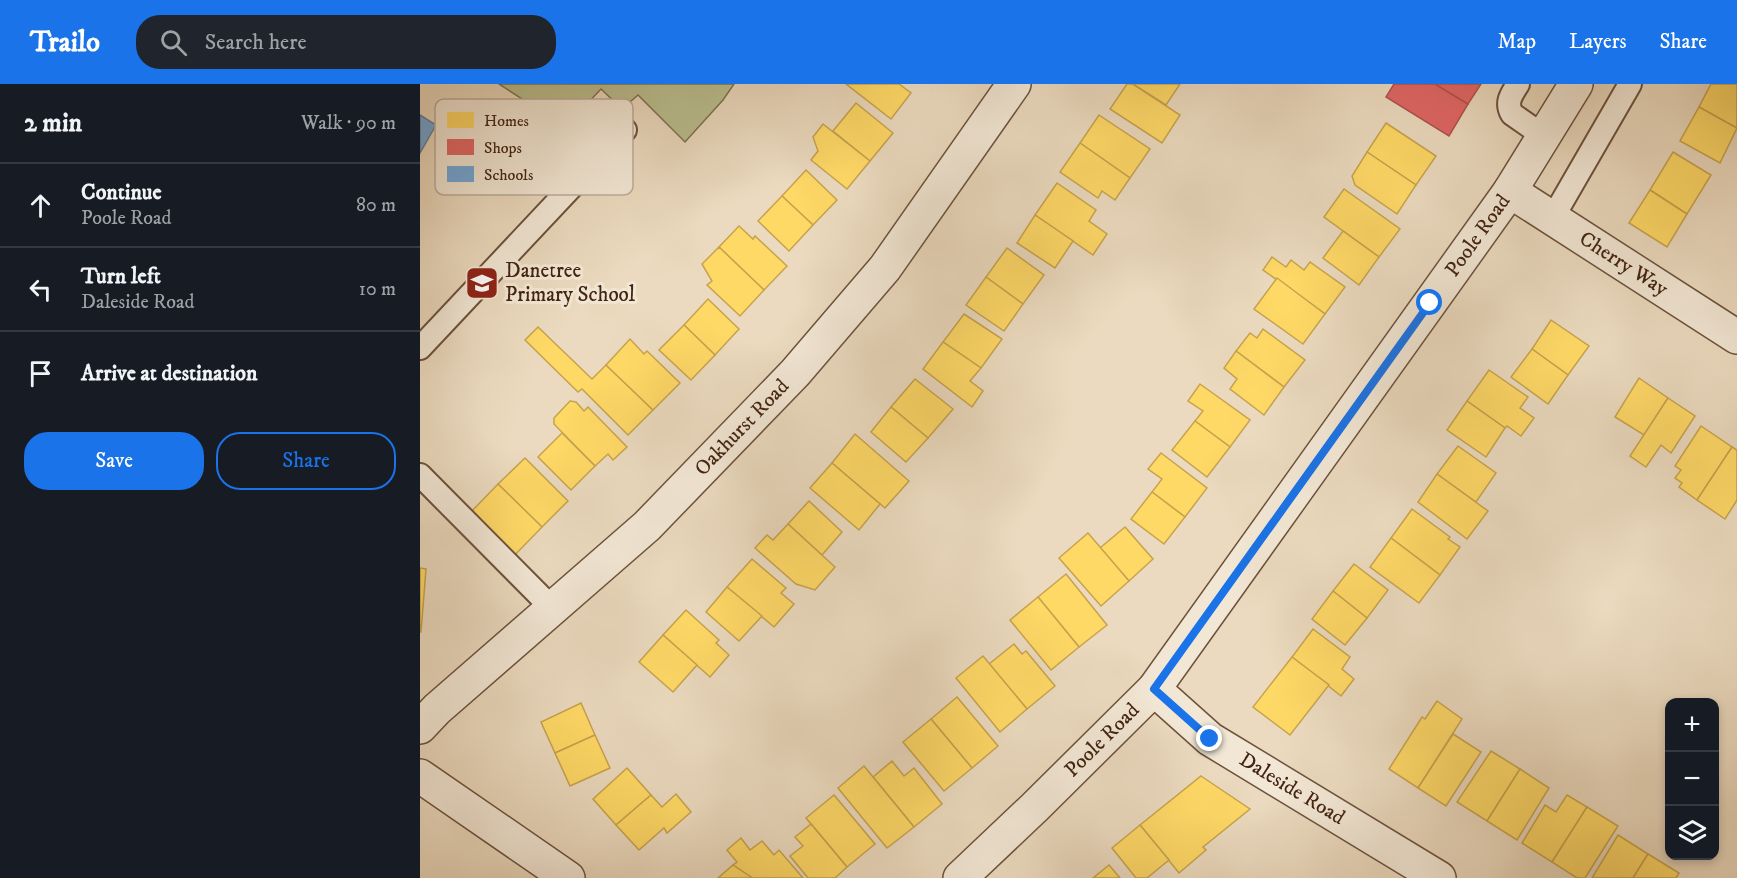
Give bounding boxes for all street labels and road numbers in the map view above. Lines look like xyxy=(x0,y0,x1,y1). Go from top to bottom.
street label: Poole Road xyxy=(1440,189,1517,282)
street label: Cherry Way xyxy=(1574,226,1674,303)
street label: Oakhurst Road xyxy=(689,373,795,482)
street label: Poole Road xyxy=(1059,697,1146,783)
street label: Daleside Road xyxy=(1234,747,1350,831)

